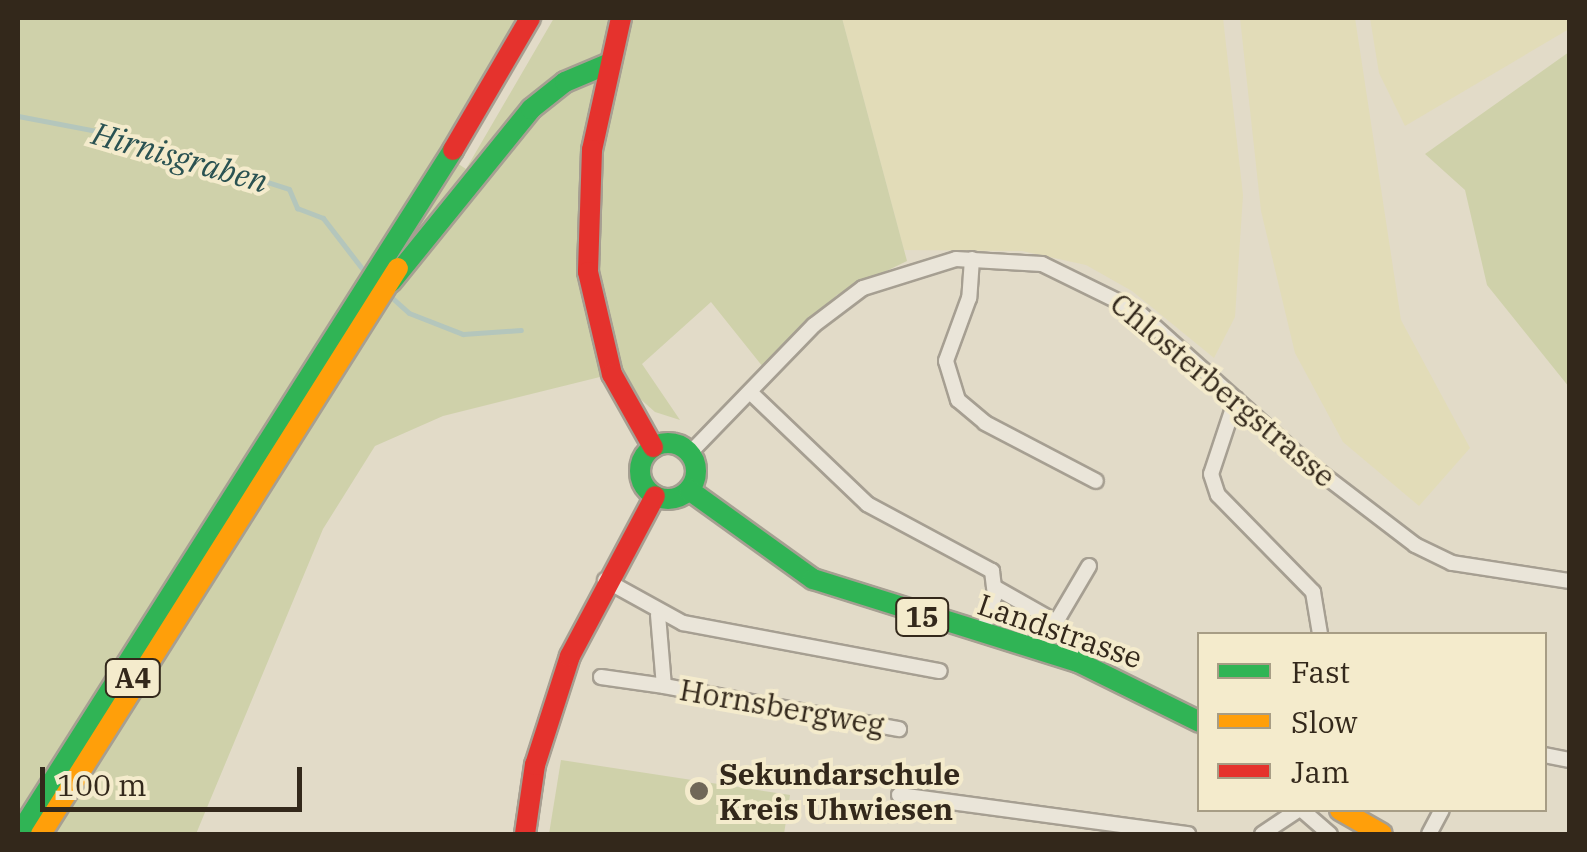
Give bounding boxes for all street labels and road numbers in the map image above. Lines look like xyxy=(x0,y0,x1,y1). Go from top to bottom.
street label: Chlosterbergstrasse xyxy=(1103,285,1343,495)
street label: Landstrasse xyxy=(973,586,1147,676)
road number: 15 xyxy=(894,594,950,640)
road number: A4 xyxy=(103,655,163,701)
street label: Hornsbergweg xyxy=(677,671,887,743)

